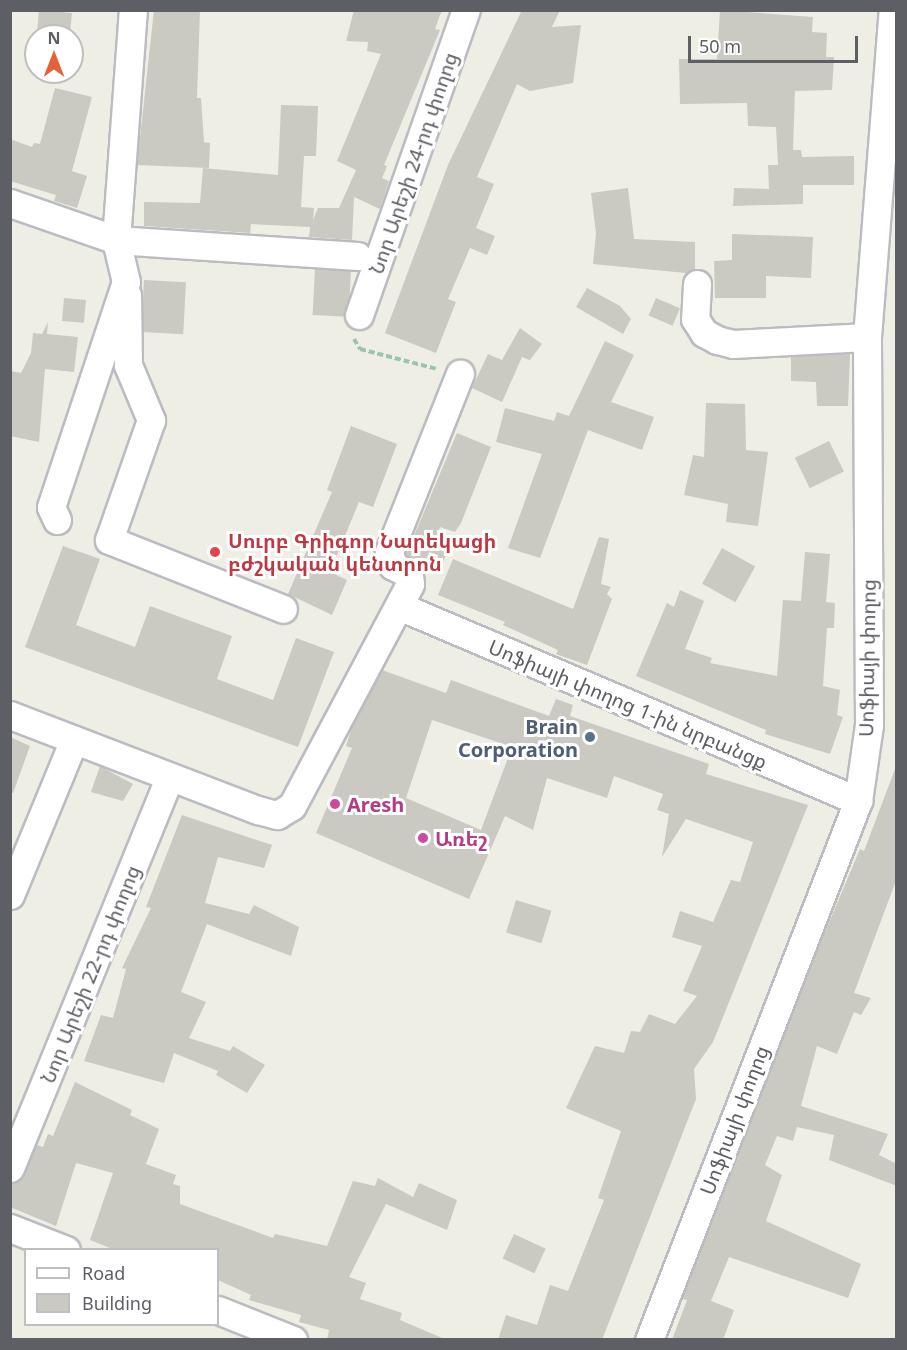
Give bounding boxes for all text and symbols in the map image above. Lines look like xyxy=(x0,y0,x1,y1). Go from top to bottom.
north arrow xyxy=(24,24,84,84)
scale bar xyxy=(691,24,860,62)
text: N xyxy=(47,27,61,49)
text: 50 m xyxy=(699,34,741,58)
street label: Նոր Արեշի 24-րդ փողոց xyxy=(364,49,462,277)
place label: Սուրբ Գրիգոր Նարեկացի բժշկական կենտրոն xyxy=(228,528,496,575)
marker: Սուրբ Գրիգոր Նարեկացի բժշկական կենտրոն xyxy=(206,543,224,561)
street label: Սոֆիայի փողոց xyxy=(854,579,880,737)
street label: Սոֆիայի փողոց 1-ին նրբանցք xyxy=(485,634,771,774)
place label: Brain Corporation xyxy=(458,714,578,761)
marker: Brain Corporation xyxy=(583,730,597,744)
place label: Aresh xyxy=(347,792,404,816)
marker: Aresh xyxy=(328,797,342,811)
place label: Առեշ xyxy=(435,826,487,850)
marker: Առեշ xyxy=(416,831,430,845)
street label: Նոր Արեշի 22-րդ փողոց xyxy=(35,862,145,1086)
street label: Սոֆիայի փողոց xyxy=(694,1042,774,1198)
legend xyxy=(24,1248,219,1326)
text: Road xyxy=(82,1261,125,1285)
text: Building xyxy=(82,1291,152,1315)

